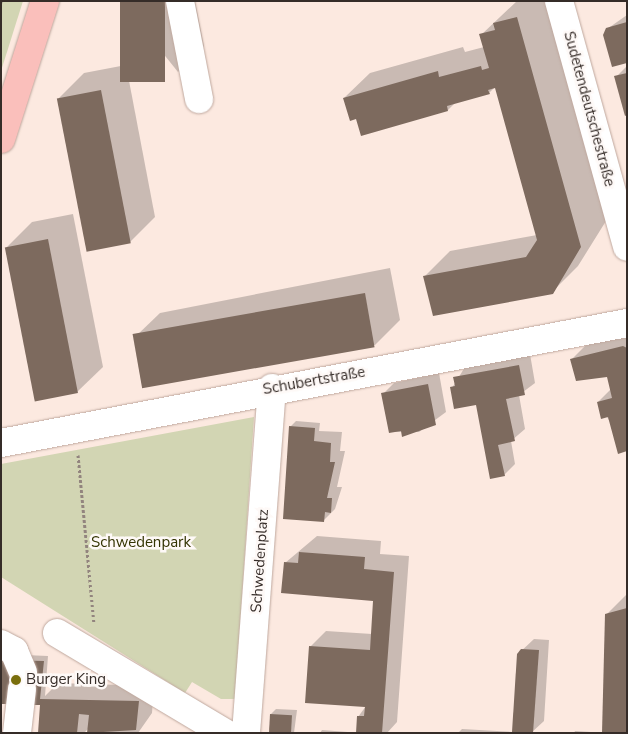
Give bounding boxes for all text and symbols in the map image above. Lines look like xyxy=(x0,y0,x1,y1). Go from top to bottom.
street label: Sudetendeutschestraße xyxy=(560,29,618,189)
street label: Schubertstraße xyxy=(261,363,367,399)
street label: Schwedenplatz xyxy=(247,509,273,613)
park label: Schwedenpark xyxy=(91,534,191,552)
place label: Burger King xyxy=(26,671,106,689)
marker: Burger King xyxy=(10,674,22,686)

